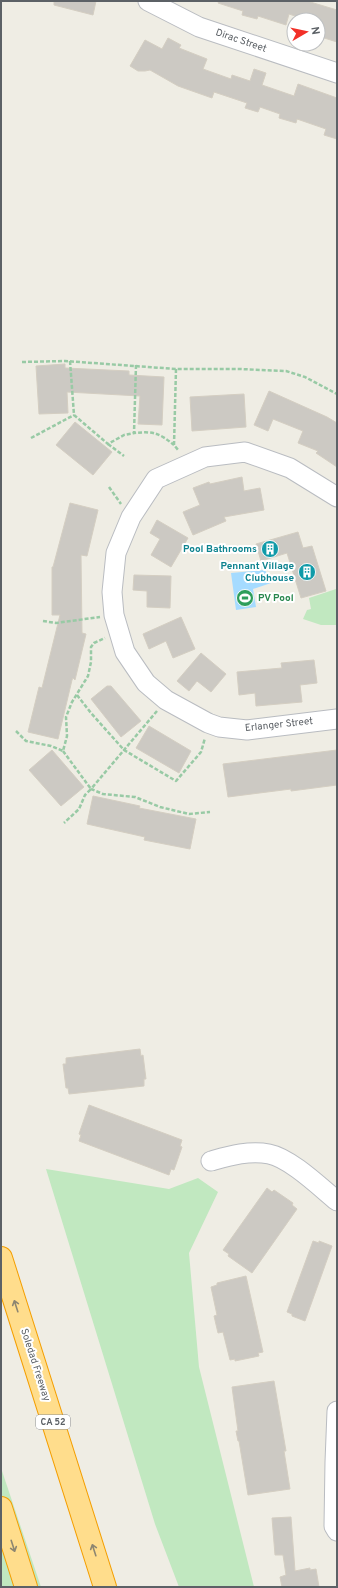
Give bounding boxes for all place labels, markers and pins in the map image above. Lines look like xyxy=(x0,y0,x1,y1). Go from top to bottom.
building icon: Pool Bathrooms xyxy=(260,539,280,559)
place label: Pool Bathrooms xyxy=(183,543,257,556)
place label: Pennant Village Clubhouse xyxy=(220,560,294,585)
building icon: Pennant Village Clubhouse xyxy=(297,562,317,582)
sports icon: PV Pool xyxy=(235,588,255,608)
place label: PV Pool xyxy=(258,592,294,605)

